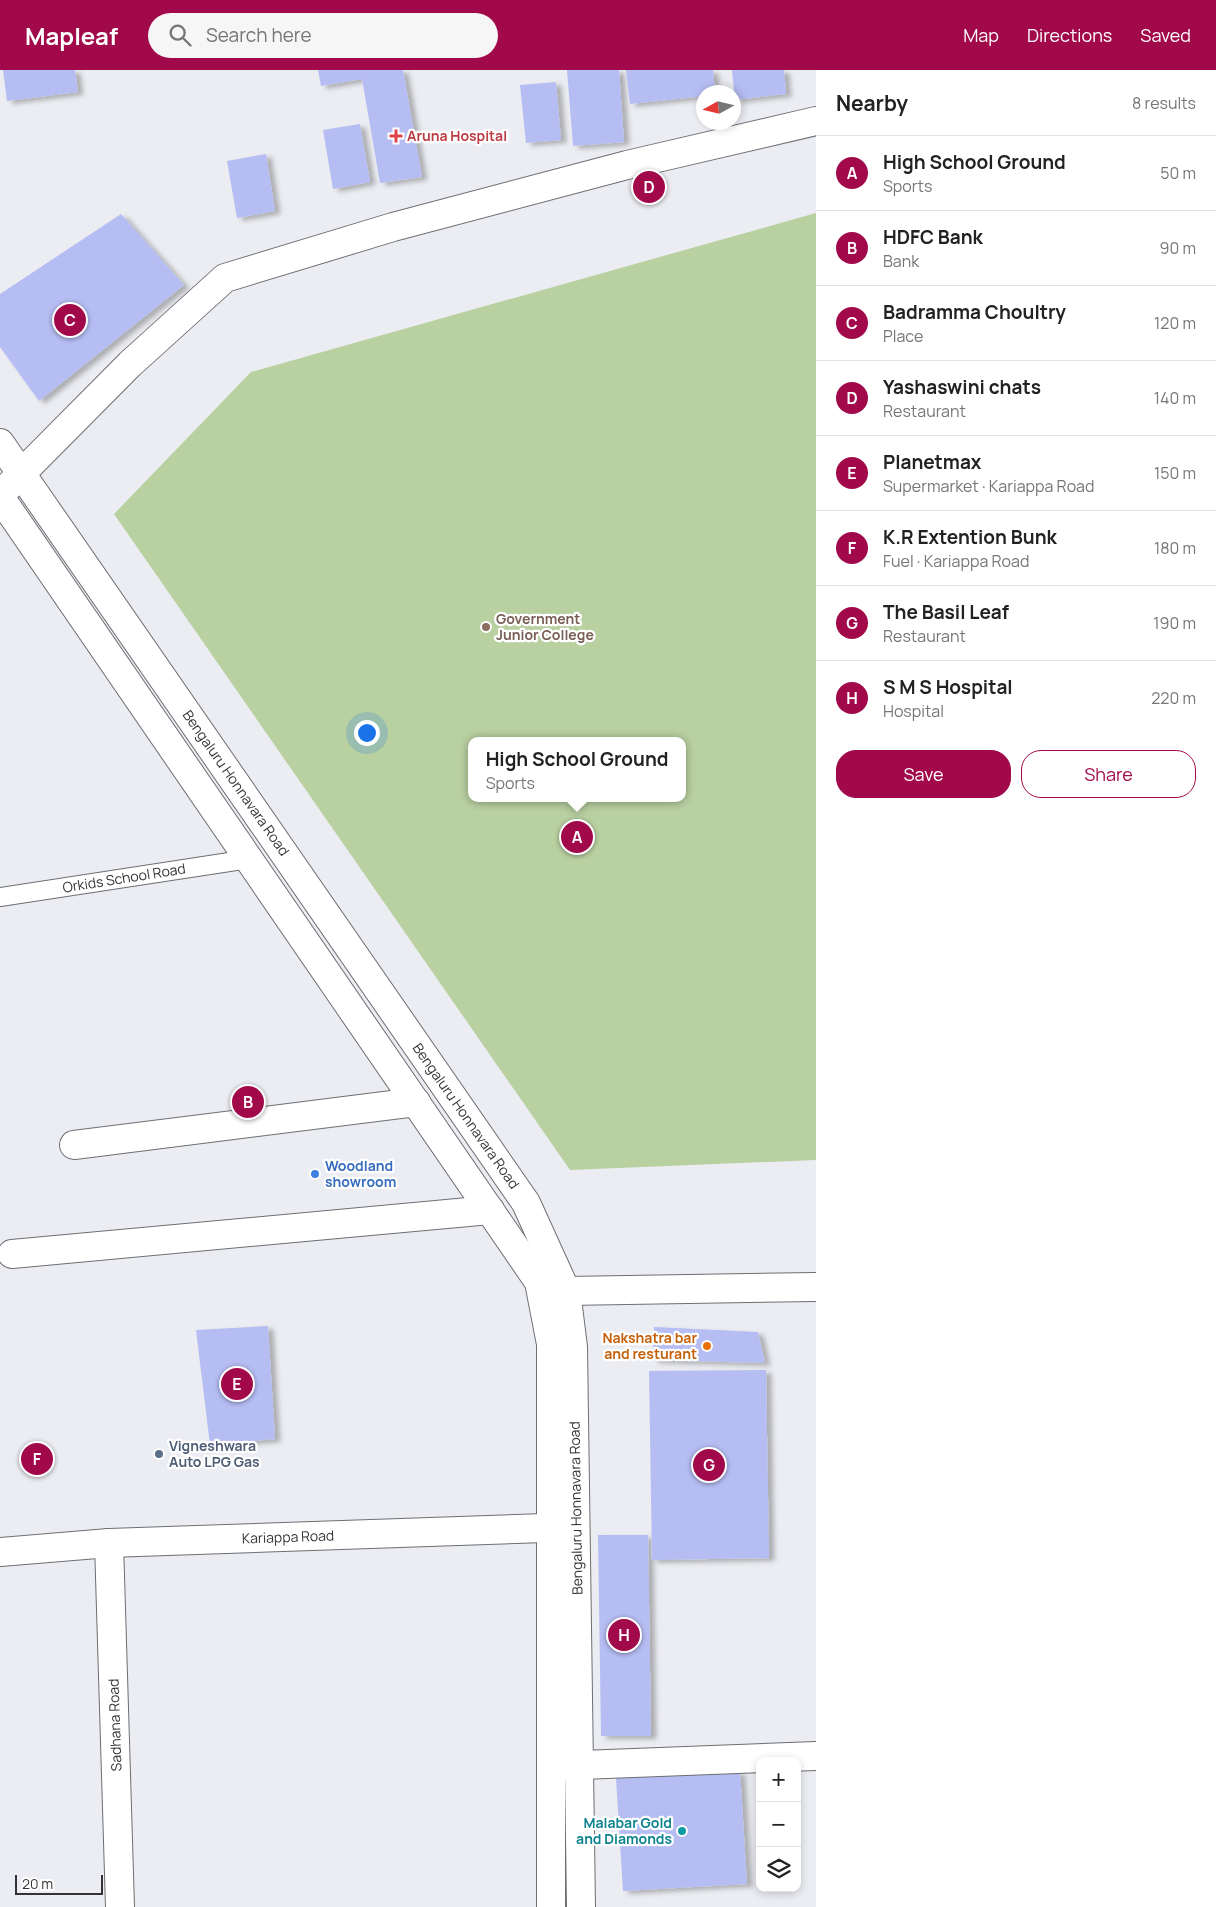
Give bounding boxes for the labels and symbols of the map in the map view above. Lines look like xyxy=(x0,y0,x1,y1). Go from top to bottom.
north arrow xyxy=(696,85,741,130)
place label: Aruna Hospital xyxy=(407,126,507,145)
marker: Aruna Hospital xyxy=(389,129,403,143)
pin: D xyxy=(633,168,665,206)
pin: C xyxy=(54,301,86,339)
place label: Government Junior College xyxy=(496,609,594,644)
marker: Government Junior College xyxy=(480,621,492,633)
street label: Bengaluru Honnavara Road xyxy=(179,706,294,859)
your location xyxy=(354,720,380,746)
pin: A xyxy=(561,818,593,856)
street label: Orkids School Road xyxy=(61,858,187,897)
street label: Bengaluru Honnavara Road xyxy=(409,1039,524,1192)
pin: B xyxy=(232,1083,264,1121)
place label: Woodland showroom xyxy=(325,1156,396,1191)
marker: Woodland showroom xyxy=(309,1168,321,1180)
place label: Nakshatra bar and resturant xyxy=(602,1328,697,1363)
marker: Nakshatra bar and resturant xyxy=(701,1340,713,1352)
pin: E xyxy=(221,1365,253,1403)
street label: Bengaluru Honnavara Road xyxy=(564,1421,587,1595)
place label: Vigneshwara Auto LPG Gas xyxy=(169,1436,260,1471)
pin: F xyxy=(21,1440,53,1478)
pin: G xyxy=(693,1446,725,1484)
marker: Vigneshwara Auto LPG Gas xyxy=(153,1448,165,1460)
street label: Kariappa Road xyxy=(241,1525,335,1548)
pin: H xyxy=(608,1616,640,1654)
street label: Sadhana Road xyxy=(103,1678,126,1772)
place label: Malabar Gold and Diamonds xyxy=(576,1813,672,1848)
marker: Malabar Gold and Diamonds xyxy=(676,1825,688,1837)
scale bar xyxy=(15,1872,102,1895)

